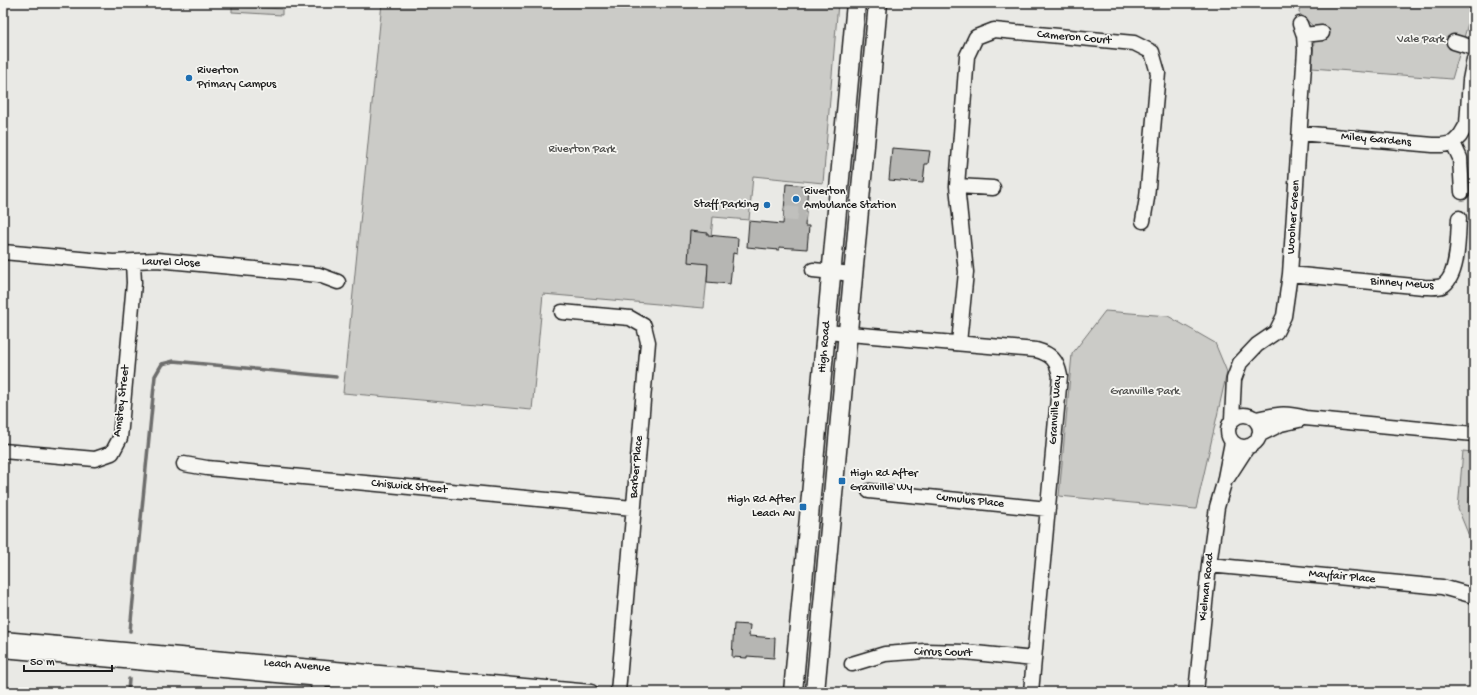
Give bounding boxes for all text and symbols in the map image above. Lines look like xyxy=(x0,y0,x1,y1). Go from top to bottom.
street label: Cameron Court xyxy=(1036,28,1113,48)
park label: Vale Park xyxy=(1396,33,1447,47)
place label: Riverton Primary Campus xyxy=(196,64,277,92)
marker: Riverton Primary Campus xyxy=(184,73,194,83)
street label: Miley Gardens xyxy=(1340,130,1412,150)
park label: Riverton Park xyxy=(548,143,617,157)
street label: Woolner Green xyxy=(1284,179,1304,254)
place label: Riverton Ambulance Station xyxy=(804,185,897,213)
marker: Riverton Ambulance Station xyxy=(791,194,801,204)
place label: Staff Parking xyxy=(694,198,759,212)
marker: Staff Parking xyxy=(762,200,772,210)
street label: Laurel Close xyxy=(141,255,201,271)
street label: Binney Mews xyxy=(1369,275,1435,293)
street label: High Road xyxy=(816,320,834,373)
street label: Amstey Street xyxy=(111,363,133,438)
street label: Granville Way xyxy=(1047,375,1065,445)
park label: Granville Park xyxy=(1110,385,1181,399)
street label: Barber Place xyxy=(627,434,647,500)
place label: High Rd After Granville Wy xyxy=(850,467,920,495)
marker: High Rd After Granville Wy xyxy=(837,476,847,486)
street label: Chiswick Street xyxy=(370,477,449,497)
street label: Cumulus Place xyxy=(935,490,1005,512)
place label: High Rd After Leach Av xyxy=(727,493,797,521)
marker: High Rd After Leach Av xyxy=(798,502,808,512)
street label: Kielman Road xyxy=(1196,552,1218,622)
street label: Mayfair Place xyxy=(1308,567,1377,587)
street label: Cirrus Court xyxy=(914,645,973,661)
scale bar xyxy=(24,647,112,673)
text: 50 m xyxy=(30,656,55,670)
street label: Leach Avenue xyxy=(263,656,332,676)

